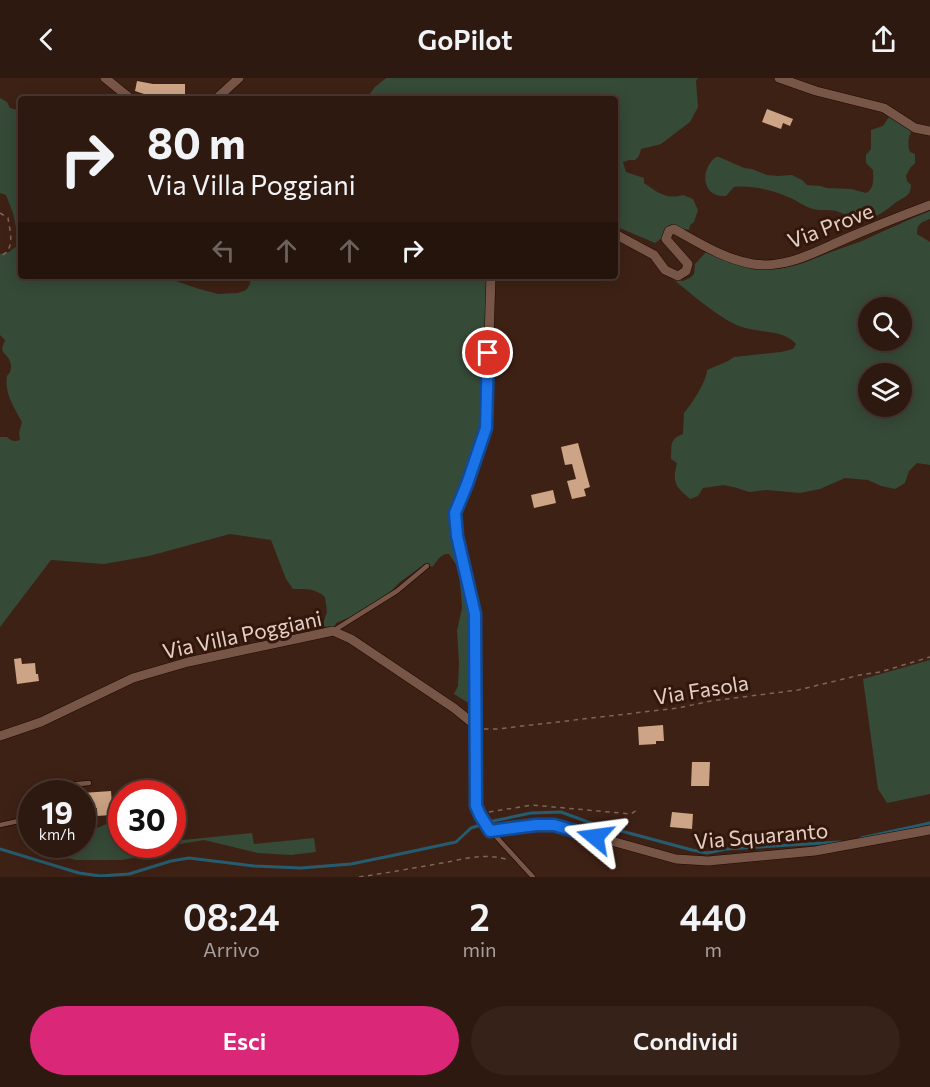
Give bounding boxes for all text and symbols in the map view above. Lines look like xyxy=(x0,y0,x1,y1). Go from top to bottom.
icon: back xyxy=(30,23,63,56)
text: GoPilot xyxy=(417,23,513,56)
icon: share xyxy=(867,23,900,56)
text: 80 m xyxy=(147,116,246,168)
icon: right xyxy=(48,120,126,198)
text: Via Villa Poggiani xyxy=(147,168,356,201)
street label: Via Prove xyxy=(784,197,876,253)
icon: left xyxy=(207,234,240,267)
icon: ahead xyxy=(270,234,303,267)
icon: ahead xyxy=(333,234,366,267)
icon: right xyxy=(396,234,429,267)
map controls xyxy=(858,297,912,417)
button: search xyxy=(858,297,912,351)
pin xyxy=(462,327,513,378)
icon: arrive xyxy=(471,336,504,369)
button: layers xyxy=(858,363,912,417)
street label: Via Villa Poggiani xyxy=(160,605,324,663)
street label: Via Fasola xyxy=(652,669,750,709)
speed limit sign: 30 xyxy=(108,780,186,858)
text: 19 xyxy=(41,793,73,830)
position arrow xyxy=(563,805,627,869)
street label: Via Squaranto xyxy=(693,817,829,853)
text: km/h xyxy=(39,825,75,843)
text: 08:24 xyxy=(183,894,280,938)
text: 2 xyxy=(469,894,490,938)
text: 440 xyxy=(679,894,747,938)
text: Arrivo xyxy=(203,937,260,961)
text: min xyxy=(463,937,497,961)
text: m xyxy=(705,937,722,961)
button: Esci xyxy=(30,1006,459,1075)
button: Condividi xyxy=(471,1006,900,1075)

